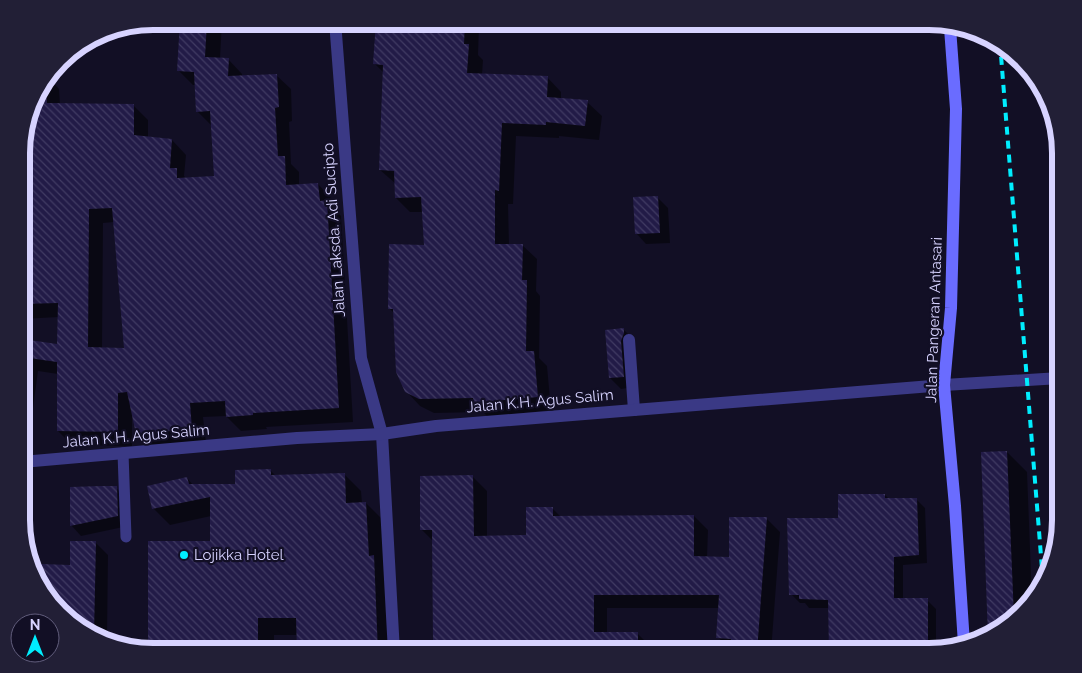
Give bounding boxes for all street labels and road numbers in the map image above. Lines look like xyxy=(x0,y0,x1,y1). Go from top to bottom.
street label: Jalan Laksda. Adi Sucipto xyxy=(319,142,349,318)
street label: Jalan Pangeran Antasari xyxy=(922,237,946,403)
street label: Jalan K.H. Agus Salim xyxy=(466,386,614,416)
street label: Jalan K.H. Agus Salim xyxy=(62,421,210,451)

